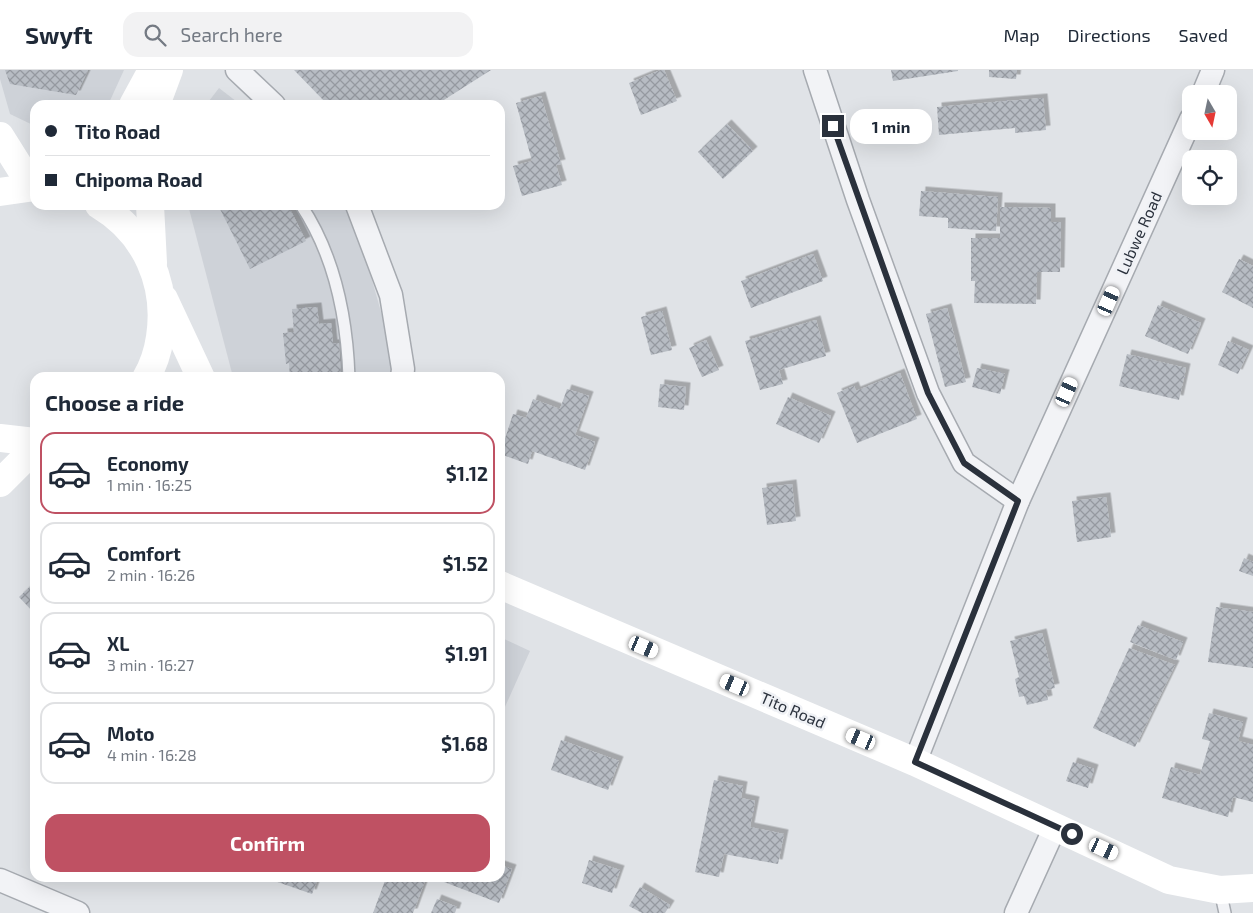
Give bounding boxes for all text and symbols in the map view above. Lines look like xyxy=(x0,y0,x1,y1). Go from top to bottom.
search box xyxy=(123,12,473,57)
text: Swyft xyxy=(25,20,93,49)
icon: search xyxy=(141,21,169,49)
text: Search here xyxy=(181,23,283,46)
text: Map xyxy=(1003,24,1040,46)
text: Directions xyxy=(1068,24,1151,46)
text: Saved xyxy=(1179,24,1228,46)
north arrow xyxy=(1182,85,1238,140)
map controls xyxy=(1182,85,1237,205)
callout: 1 min xyxy=(850,108,933,144)
route end xyxy=(822,115,844,137)
text: 1 min xyxy=(872,117,910,136)
text: Tito Road xyxy=(75,120,160,143)
button: locate xyxy=(1182,150,1237,205)
text: Chipoma Road xyxy=(75,168,203,191)
street label: Lubwe Road xyxy=(1112,188,1165,277)
car xyxy=(1096,284,1121,318)
car xyxy=(1054,375,1079,409)
text: Choose a ride xyxy=(45,389,184,415)
icon: car xyxy=(47,451,92,496)
text: Economy xyxy=(107,452,189,475)
text: $1.12 xyxy=(446,462,488,485)
text: 1 min · 16:25 xyxy=(107,475,192,494)
icon: car xyxy=(47,541,92,586)
text: Comfort xyxy=(107,542,181,565)
text: $1.52 xyxy=(443,552,488,575)
text: 2 min · 16:26 xyxy=(107,565,195,584)
icon: car xyxy=(47,631,92,676)
text: XL xyxy=(107,632,129,655)
car xyxy=(627,634,660,660)
text: $1.91 xyxy=(445,642,488,665)
text: 3 min · 16:27 xyxy=(107,655,194,674)
car xyxy=(718,672,751,698)
street label: Tito Road xyxy=(758,687,829,732)
icon: car xyxy=(47,721,92,766)
text: Moto xyxy=(107,722,155,745)
car xyxy=(844,726,877,752)
text: $1.68 xyxy=(441,732,488,755)
text: 4 min · 16:28 xyxy=(107,745,197,764)
button: Confirm xyxy=(45,814,490,872)
route start xyxy=(1061,823,1083,845)
car xyxy=(1087,836,1120,862)

